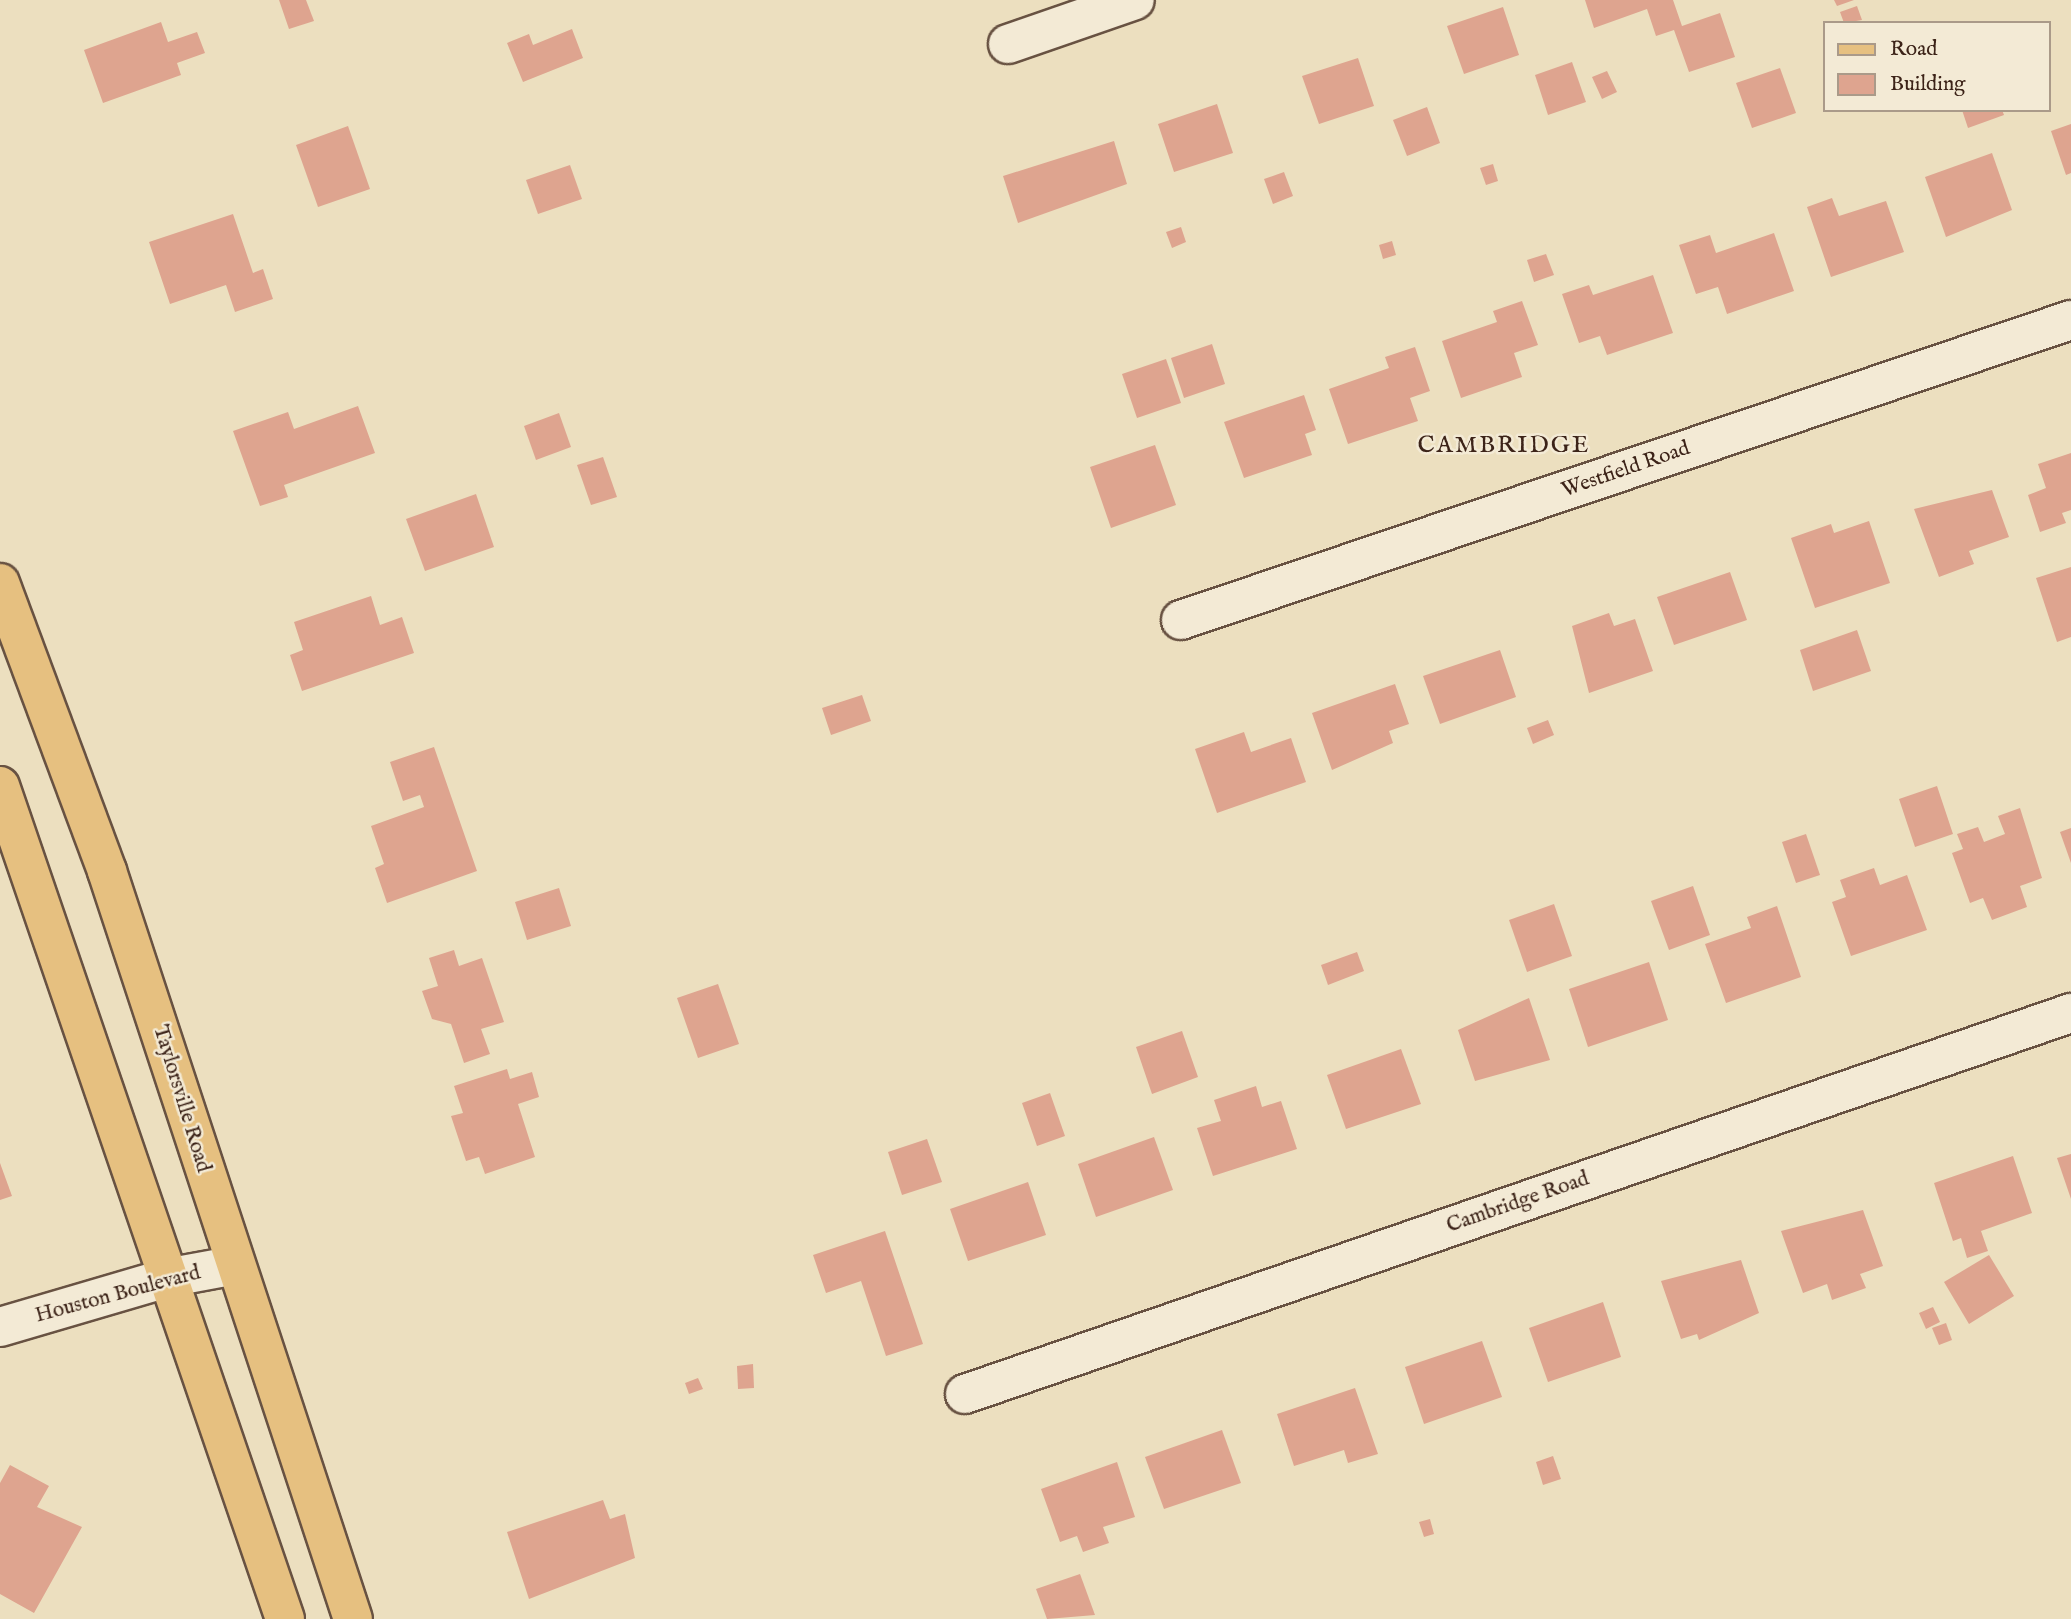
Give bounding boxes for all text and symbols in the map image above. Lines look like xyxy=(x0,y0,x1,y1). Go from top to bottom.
legend xyxy=(1822,21,2050,112)
text: Road xyxy=(1890,36,1937,63)
text: Building xyxy=(1890,71,1965,98)
district label: CAMBRIDGE xyxy=(1419,432,1589,460)
street label: Westfield Road xyxy=(1559,436,1693,504)
street label: Taylorsville Road xyxy=(147,1022,215,1176)
street label: Cambridge Road xyxy=(1444,1167,1592,1239)
street label: Houston Boulevard xyxy=(33,1261,203,1329)

